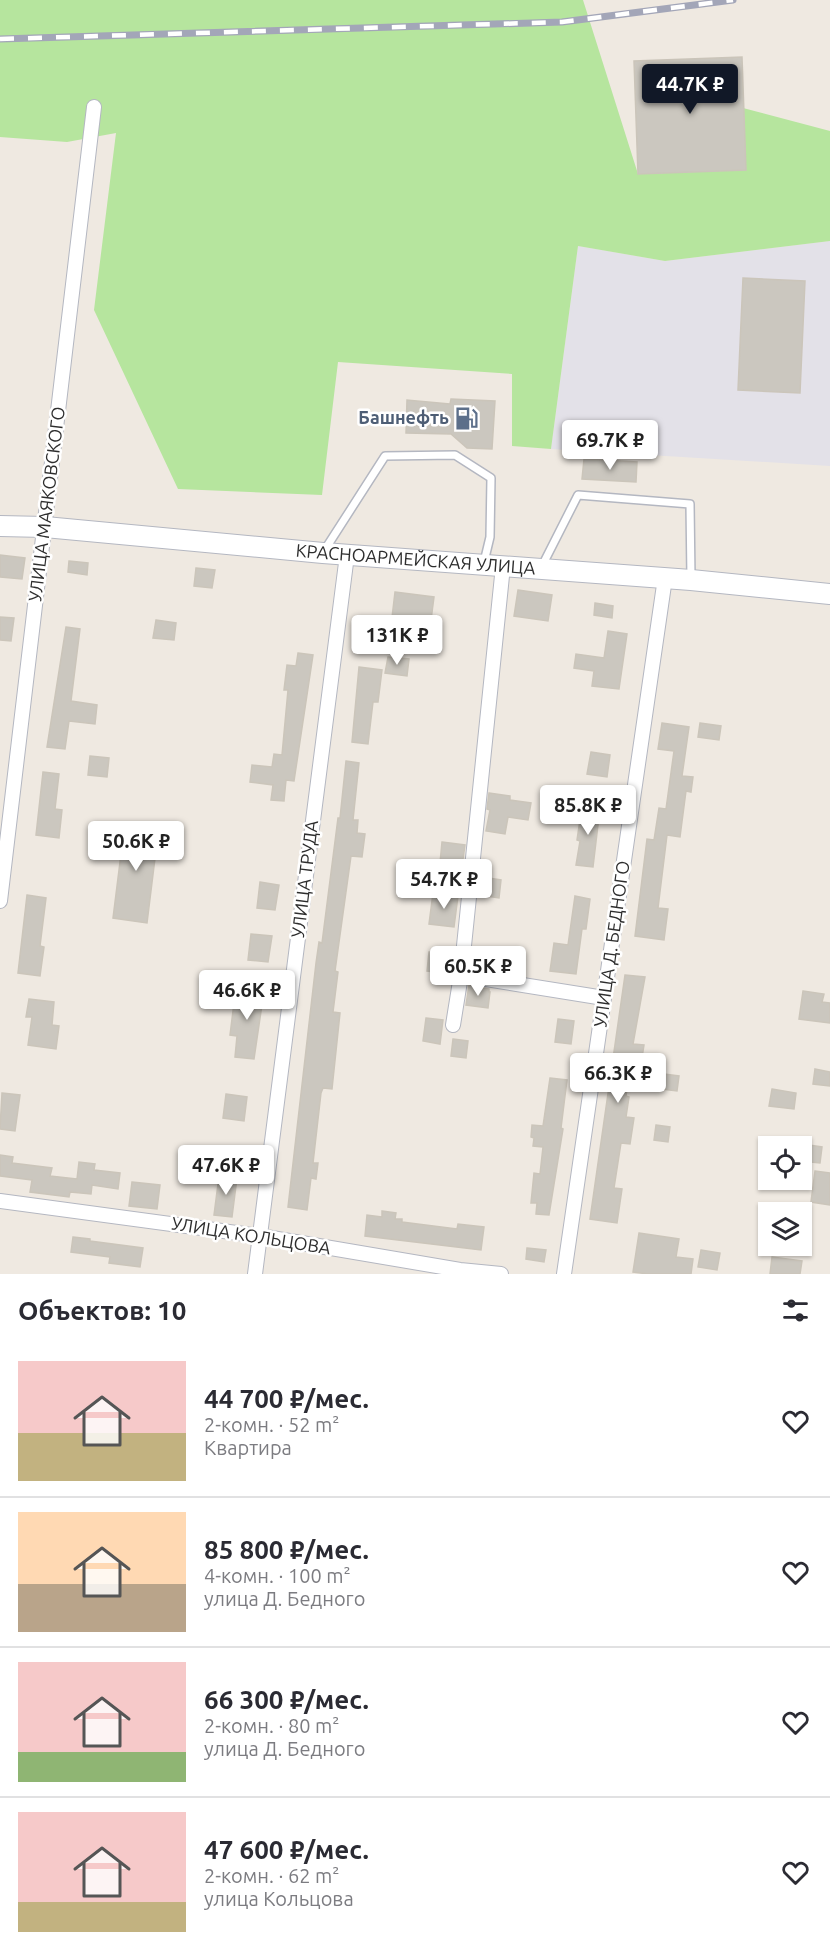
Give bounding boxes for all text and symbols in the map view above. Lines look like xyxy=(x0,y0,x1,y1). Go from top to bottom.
pin: 44.7K ₽ xyxy=(635,64,745,115)
text: 44.7K ₽ xyxy=(656,72,724,95)
street label: УЛИЦА МАЯКОВСКОГО xyxy=(24,405,68,603)
fuel station icon: Башнефть xyxy=(454,405,480,431)
place label: Башнефть xyxy=(358,407,449,427)
pin: 69.7K ₽ xyxy=(555,420,665,471)
text: 69.7K ₽ xyxy=(576,428,644,451)
street label: КРАСНОАРМЕЙСКАЯ УЛИЦА xyxy=(295,539,536,578)
pin: 131K ₽ xyxy=(348,615,446,666)
text: 131K ₽ xyxy=(365,623,429,646)
pin: 85.8K ₽ xyxy=(533,785,643,836)
text: 85.8K ₽ xyxy=(554,793,622,816)
street label: УЛИЦА ТРУДА xyxy=(287,819,321,939)
pin: 50.6K ₽ xyxy=(81,821,191,872)
text: 50.6K ₽ xyxy=(102,829,170,852)
pin: 54.7K ₽ xyxy=(389,859,499,910)
street label: УЛИЦА Д. БЕДНОГО xyxy=(589,859,633,1028)
text: 54.7K ₽ xyxy=(410,867,478,890)
pin: 60.5K ₽ xyxy=(423,946,533,997)
text: 60.5K ₽ xyxy=(444,954,512,977)
pin: 46.6K ₽ xyxy=(192,970,302,1021)
text: 46.6K ₽ xyxy=(213,978,281,1001)
pin: 66.3K ₽ xyxy=(563,1053,673,1104)
text: 66.3K ₽ xyxy=(584,1061,652,1084)
map controls xyxy=(758,1136,812,1256)
button: locate xyxy=(758,1136,812,1190)
pin: 47.6K ₽ xyxy=(171,1145,281,1196)
text: 47.6K ₽ xyxy=(192,1153,260,1176)
button: layers xyxy=(758,1202,812,1256)
street label: УЛИЦА КОЛЬЦОВА xyxy=(170,1213,332,1258)
icon: filters xyxy=(779,1294,812,1327)
text: Объектов: 10 xyxy=(18,1296,186,1325)
text: 44 700 ₽/мес. xyxy=(204,1384,369,1413)
icon: home xyxy=(66,1385,138,1457)
icon: heart xyxy=(779,1405,812,1438)
text: 2-комн. · 52 m² xyxy=(204,1413,339,1436)
text: Квартира xyxy=(204,1436,292,1459)
text: 85 800 ₽/мес. xyxy=(204,1535,369,1564)
icon: home xyxy=(66,1536,138,1608)
icon: heart xyxy=(779,1556,812,1589)
text: 4-комн. · 100 m² xyxy=(204,1564,351,1587)
text: улица Д. Бедного xyxy=(204,1587,365,1610)
text: 66 300 ₽/мес. xyxy=(204,1685,369,1714)
icon: home xyxy=(66,1686,138,1758)
icon: heart xyxy=(779,1706,812,1739)
text: 2-комн. · 80 m² xyxy=(204,1714,339,1737)
text: улица Д. Бедного xyxy=(204,1737,365,1760)
text: 47 600 ₽/мес. xyxy=(204,1835,369,1864)
icon: home xyxy=(66,1836,138,1908)
icon: heart xyxy=(779,1856,812,1889)
text: 2-комн. · 62 m² xyxy=(204,1864,339,1887)
text: улица Кольцова xyxy=(204,1887,354,1910)

